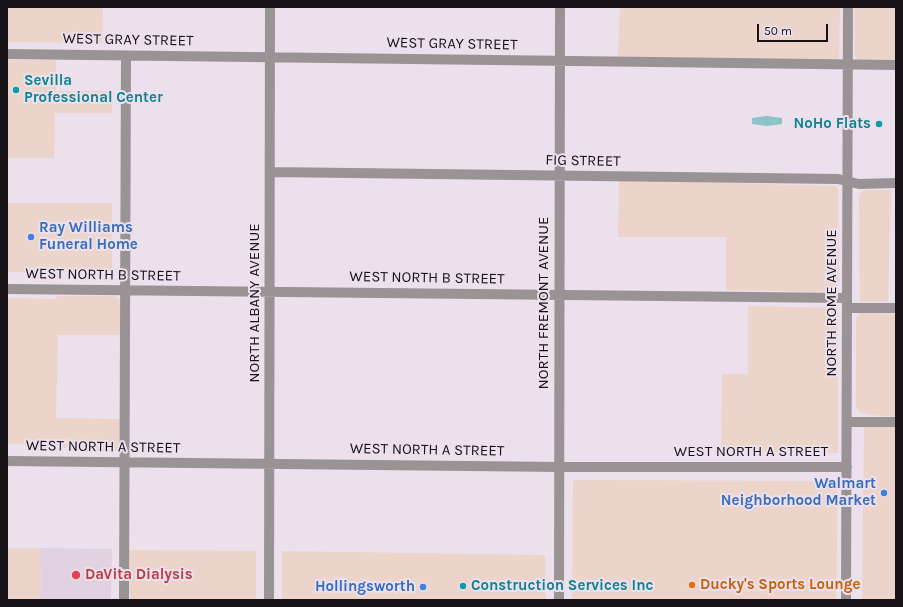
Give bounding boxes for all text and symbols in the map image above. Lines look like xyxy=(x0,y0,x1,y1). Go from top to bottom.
scale bar xyxy=(759,16,830,42)
text: 50 m xyxy=(764,24,792,38)
street label: WEST GRAY STREET xyxy=(62,30,194,50)
street label: WEST GRAY STREET xyxy=(386,34,518,54)
place label: Sevilla Professional Center xyxy=(24,72,163,107)
marker: Sevilla Professional Center xyxy=(11,85,21,95)
place label: NoHo Flats xyxy=(794,115,871,133)
marker: NoHo Flats xyxy=(874,119,884,129)
street label: FIG STREET xyxy=(545,151,621,171)
street label: NORTH FREMONT AVENUE xyxy=(535,217,553,389)
place label: Ray Williams Funeral Home xyxy=(39,219,138,254)
street label: NORTH ALBANY AVENUE xyxy=(246,223,264,383)
street label: NORTH ROME AVENUE xyxy=(823,229,841,377)
marker: Ray Williams Funeral Home xyxy=(26,232,36,242)
street label: WEST NORTH B STREET xyxy=(25,265,181,285)
street label: WEST NORTH B STREET xyxy=(349,268,505,288)
street label: WEST NORTH A STREET xyxy=(26,437,180,457)
street label: WEST NORTH A STREET xyxy=(350,440,504,460)
street label: WEST NORTH A STREET xyxy=(674,443,828,461)
place label: Walmart Neighborhood Market xyxy=(721,475,876,510)
marker: Walmart Neighborhood Market xyxy=(879,488,889,498)
place label: DaVita Dialysis xyxy=(85,566,193,584)
marker: DaVita Dialysis xyxy=(70,569,82,581)
place label: Ducky's Sports Lounge xyxy=(700,576,860,594)
place label: Construction Services Inc xyxy=(471,577,653,595)
place label: Hollingsworth xyxy=(315,578,415,596)
marker: Ducky's Sports Lounge xyxy=(687,580,697,590)
marker: Construction Services Inc xyxy=(458,581,468,591)
marker: Hollingsworth xyxy=(418,582,428,592)

